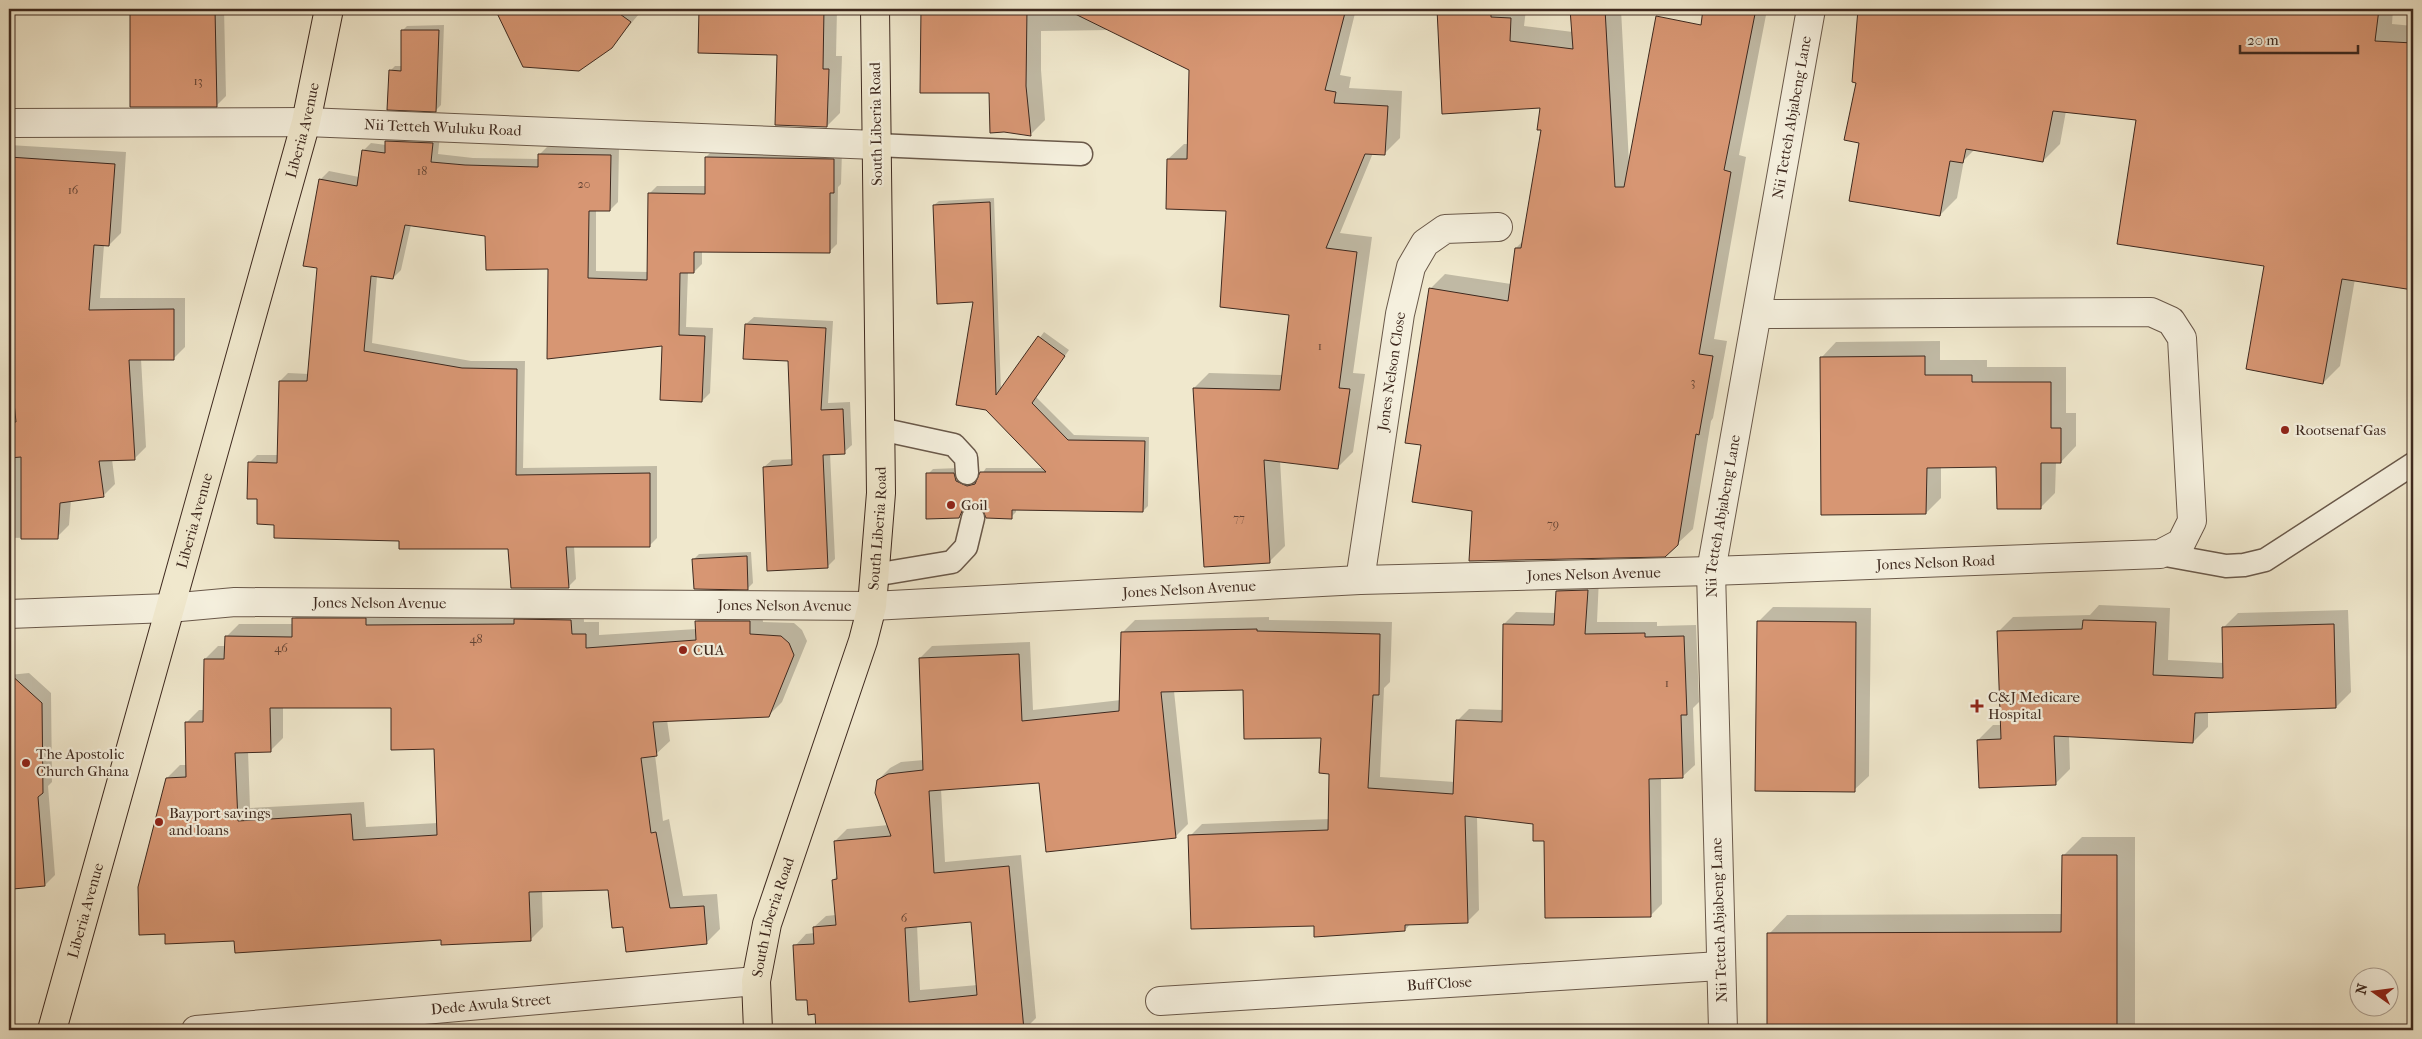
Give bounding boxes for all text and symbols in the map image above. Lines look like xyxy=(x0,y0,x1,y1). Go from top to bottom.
scale bar xyxy=(2240,22,2357,54)
text: 20 m xyxy=(2247,31,2279,49)
street label: Nii Tetteh Abjabeng Lane xyxy=(1768,34,1815,200)
street label: South Liberia Road xyxy=(866,61,886,186)
house number: 13 xyxy=(193,74,203,88)
street label: Liberia Avenue xyxy=(282,80,323,180)
street label: Nii Tetteh Wuluku Road xyxy=(364,115,523,140)
house number: 18 xyxy=(417,164,427,178)
house number: 20 xyxy=(578,177,590,191)
house number: 16 xyxy=(68,183,79,197)
street label: Jones Nelson Close xyxy=(1373,310,1409,433)
house number: 1 xyxy=(1318,339,1322,353)
house number: 3 xyxy=(1691,375,1696,389)
place label: Rootsenaf Gas xyxy=(2295,421,2387,439)
marker: Rootsenaf Gas xyxy=(2279,424,2291,436)
street label: Nii Tetteh Abjabeng Lane xyxy=(1702,433,1744,598)
street label: South Liberia Road xyxy=(864,466,890,591)
street label: Liberia Avenue xyxy=(173,470,217,570)
place label: Goil xyxy=(961,496,988,514)
marker: Goil xyxy=(945,499,957,511)
house number: 77 xyxy=(1233,511,1245,525)
house number: 79 xyxy=(1547,517,1559,531)
street label: Jones Nelson Road xyxy=(1875,551,1996,574)
street label: Jones Nelson Avenue xyxy=(1526,563,1661,585)
street label: Jones Nelson Avenue xyxy=(1121,577,1257,602)
street label: Jones Nelson Avenue xyxy=(312,593,447,612)
street label: Jones Nelson Avenue xyxy=(717,596,852,615)
house number: 48 xyxy=(469,632,483,646)
house number: 46 xyxy=(274,641,288,655)
place label: CUA xyxy=(693,641,725,659)
marker: CUA xyxy=(677,644,689,656)
house number: 1 xyxy=(1665,676,1669,690)
place label: C&J Medicare Hospital xyxy=(1988,688,2081,723)
marker: C&J Medicare Hospital xyxy=(1970,699,1984,713)
place label: The Apostolic Church Ghana xyxy=(36,745,130,780)
marker: The Apostolic Church Ghana xyxy=(20,757,32,769)
place label: Bayport savings and loans xyxy=(169,804,271,839)
marker: Bayport savings and loans xyxy=(153,816,165,828)
street label: Nii Tetteh Abjabeng Lane xyxy=(1707,837,1731,1003)
street label: South Liberia Road xyxy=(748,854,798,979)
street label: Liberia Avenue xyxy=(64,860,107,960)
house number: 6 xyxy=(901,911,908,925)
north arrow xyxy=(2350,966,2400,1016)
street label: Buff Close xyxy=(1406,972,1473,995)
text: N xyxy=(2352,981,2371,996)
street label: Dede Awula Street xyxy=(430,990,552,1018)

